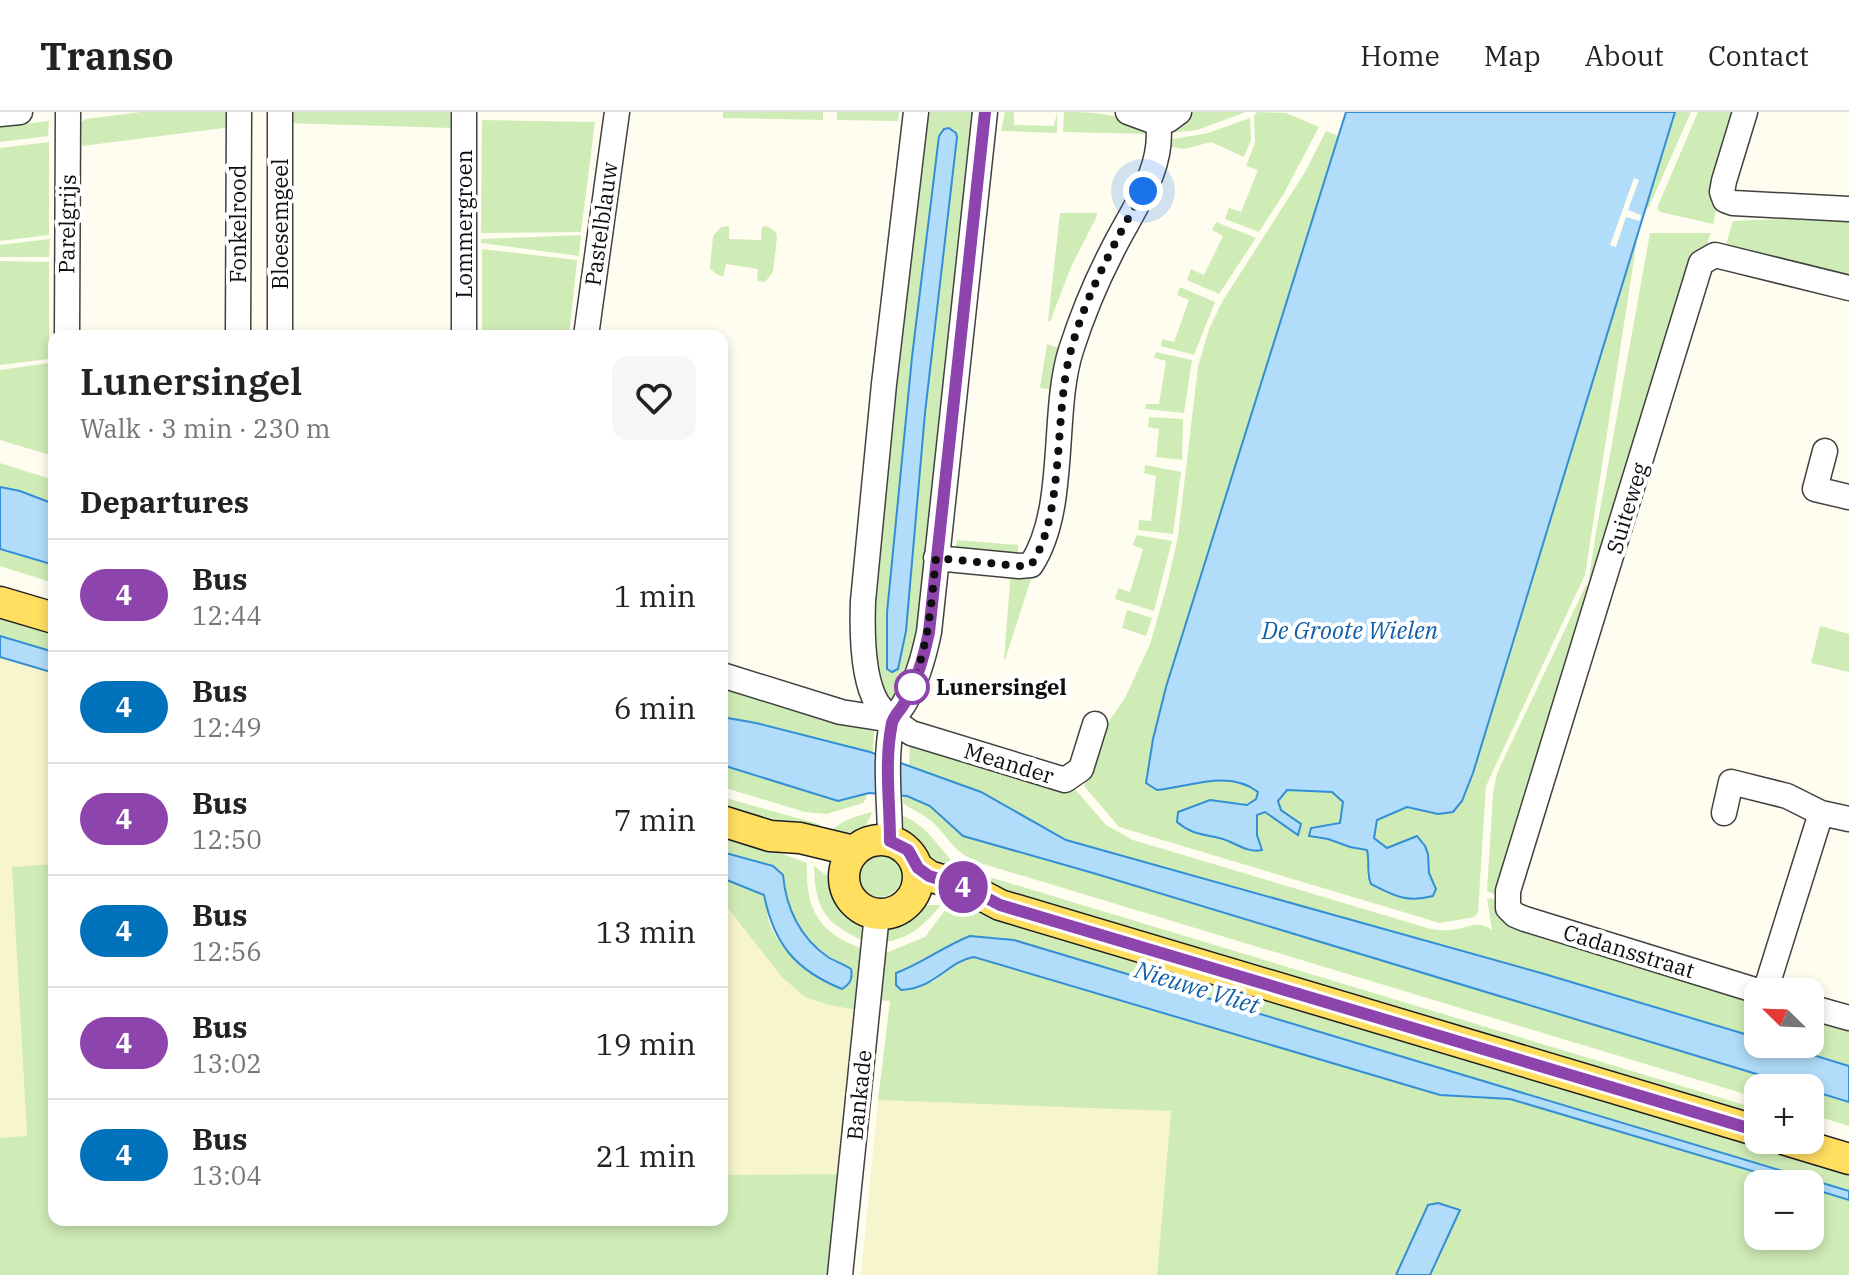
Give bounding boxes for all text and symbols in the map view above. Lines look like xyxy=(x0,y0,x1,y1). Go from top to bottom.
text: Transo xyxy=(40,31,174,80)
text: Home xyxy=(1360,37,1440,74)
text: Map xyxy=(1484,37,1541,74)
text: About xyxy=(1585,37,1664,74)
text: Contact xyxy=(1708,37,1809,74)
street label: Lommergroen xyxy=(449,149,478,299)
street label: Bloesemgeel xyxy=(265,158,294,290)
street label: Pastelblauw xyxy=(577,160,624,288)
street label: Fonkelrood xyxy=(223,165,252,283)
your location xyxy=(1123,171,1163,211)
street label: Parelgrijs xyxy=(51,174,82,274)
text: Lunersingel xyxy=(80,356,302,405)
button: heart xyxy=(612,356,696,440)
text: Walk · 3 min · 230 m xyxy=(80,411,331,445)
street label: Suiteweg xyxy=(1599,459,1654,557)
text: Departures xyxy=(80,482,249,521)
text: Bus xyxy=(192,559,247,598)
text: 4 xyxy=(116,576,132,613)
text: 1 min xyxy=(614,576,696,615)
text: 12:44 xyxy=(192,598,262,632)
water label: De Groote Wielen xyxy=(1261,614,1439,646)
marker: Lunersingel xyxy=(895,670,929,704)
text: Bus xyxy=(192,671,247,710)
place label: Lunersingel xyxy=(936,672,1067,701)
text: 4 xyxy=(116,688,132,725)
text: 6 min xyxy=(614,688,696,727)
text: 12:49 xyxy=(192,710,262,744)
street label: Meander xyxy=(961,735,1058,790)
text: Bus xyxy=(192,783,247,822)
text: 4 xyxy=(116,800,132,837)
text: 7 min xyxy=(614,800,696,839)
text: 12:50 xyxy=(192,822,262,856)
line badge: 4 xyxy=(937,861,989,913)
text: 4 xyxy=(955,868,971,905)
text: Bus xyxy=(192,895,247,934)
text: 4 xyxy=(116,912,132,949)
text: 13 min xyxy=(596,912,696,951)
street label: Cadansstraat xyxy=(1560,917,1699,984)
text: 12:56 xyxy=(192,934,262,968)
water label: Nieuwe Vliet xyxy=(1130,953,1265,1022)
north arrow xyxy=(1744,978,1824,1058)
map controls xyxy=(1744,978,1824,1250)
text: Bus xyxy=(192,1007,247,1046)
text: 4 xyxy=(116,1024,132,1061)
text: 19 min xyxy=(596,1024,696,1063)
text: 13:02 xyxy=(192,1046,262,1080)
street label: Bankade xyxy=(839,1048,878,1142)
button: + xyxy=(1744,1074,1824,1154)
text: Bus xyxy=(192,1119,247,1158)
text: 4 xyxy=(116,1136,132,1173)
text: 21 min xyxy=(596,1136,696,1175)
text: 13:04 xyxy=(192,1158,262,1192)
button: − xyxy=(1744,1170,1824,1250)

